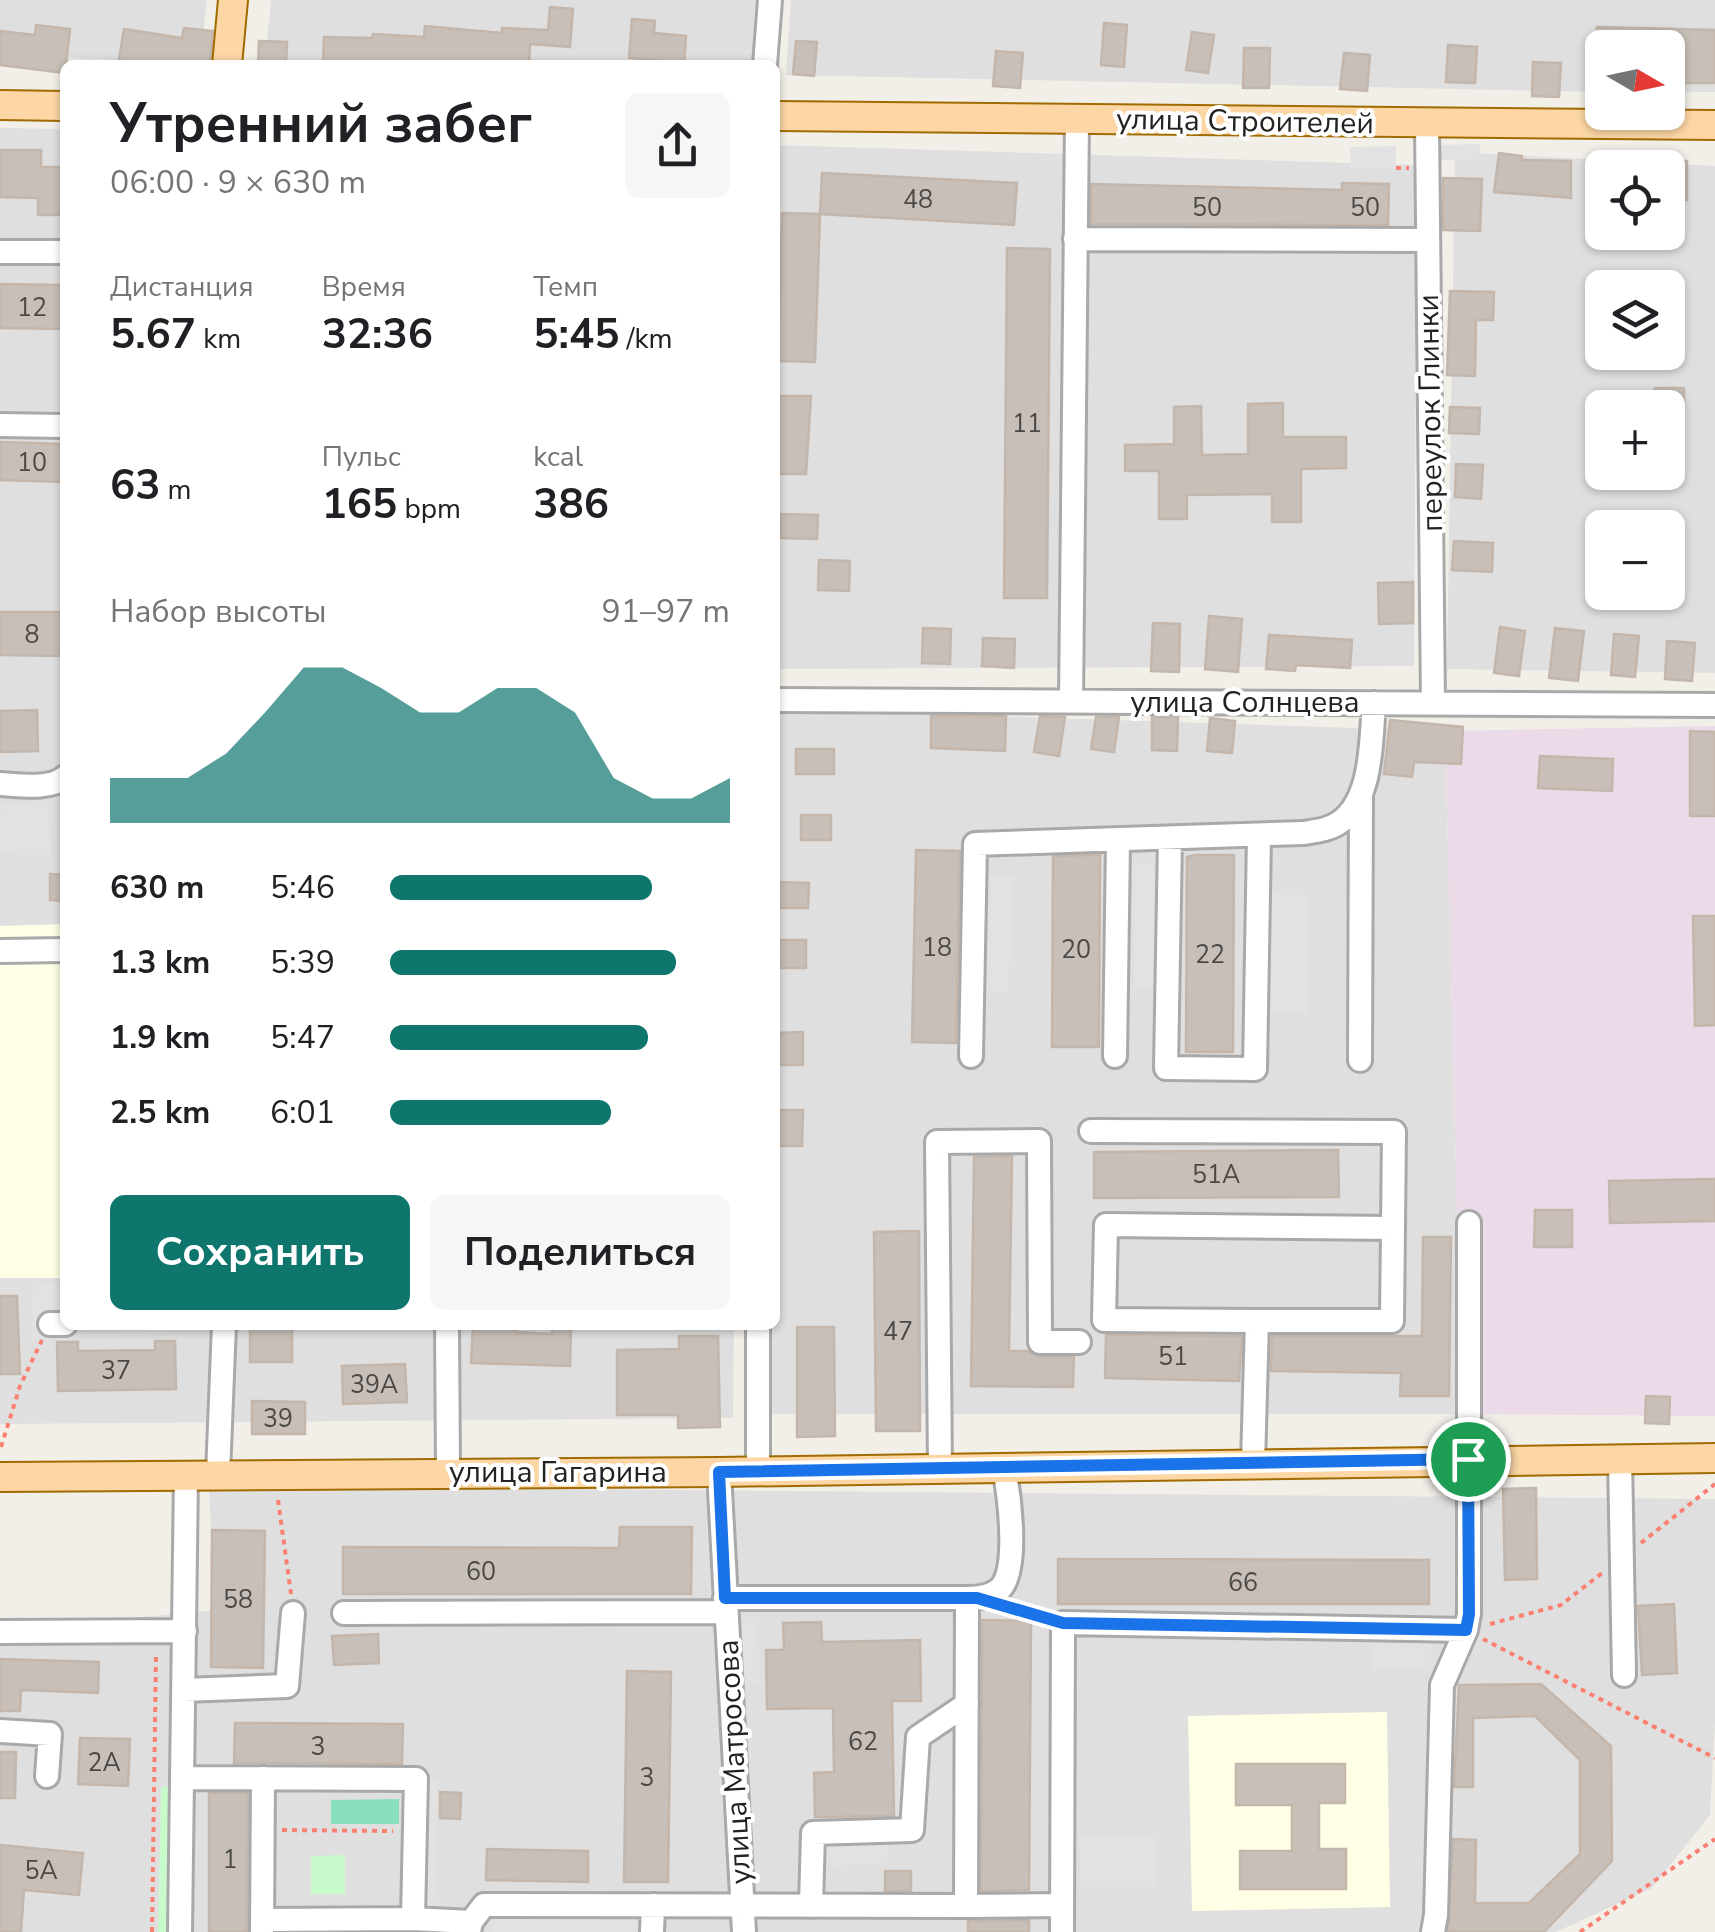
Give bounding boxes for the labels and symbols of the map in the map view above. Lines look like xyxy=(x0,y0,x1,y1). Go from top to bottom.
north arrow xyxy=(1585,30,1685,130)
street label: улица Строителей xyxy=(1116,99,1374,144)
house number: 48 xyxy=(903,183,933,217)
house number: 50 xyxy=(1192,191,1222,225)
house number: 50 xyxy=(1350,191,1380,225)
house number: 12 xyxy=(17,291,47,325)
street label: переулок Глинки xyxy=(1408,294,1453,532)
house number: 11 xyxy=(1012,407,1042,441)
house number: 10 xyxy=(17,446,47,480)
house number: 8 xyxy=(24,618,40,652)
street label: улица Солнцева xyxy=(1130,682,1360,723)
house number: 18 xyxy=(922,931,952,965)
house number: 20 xyxy=(1061,933,1091,967)
house number: 22 xyxy=(1195,938,1225,972)
house number: 51А xyxy=(1192,1158,1240,1192)
house number: 47 xyxy=(883,1315,913,1349)
house number: 51 xyxy=(1158,1340,1188,1374)
house number: 37 xyxy=(101,1354,131,1388)
house number: 39А xyxy=(350,1368,398,1402)
house number: 39 xyxy=(263,1402,293,1436)
pin xyxy=(1426,1417,1511,1502)
street label: улица Гагарина xyxy=(449,1452,667,1493)
house number: 60 xyxy=(466,1555,496,1589)
house number: 66 xyxy=(1228,1566,1258,1600)
house number: 58 xyxy=(223,1583,253,1617)
street label: улица Матросова xyxy=(708,1639,761,1885)
house number: 62 xyxy=(848,1725,878,1759)
house number: 3 xyxy=(310,1730,326,1764)
house number: 2А xyxy=(87,1746,121,1780)
house number: 3 xyxy=(639,1761,655,1795)
house number: 1 xyxy=(222,1843,238,1877)
house number: 5А xyxy=(24,1854,58,1888)

